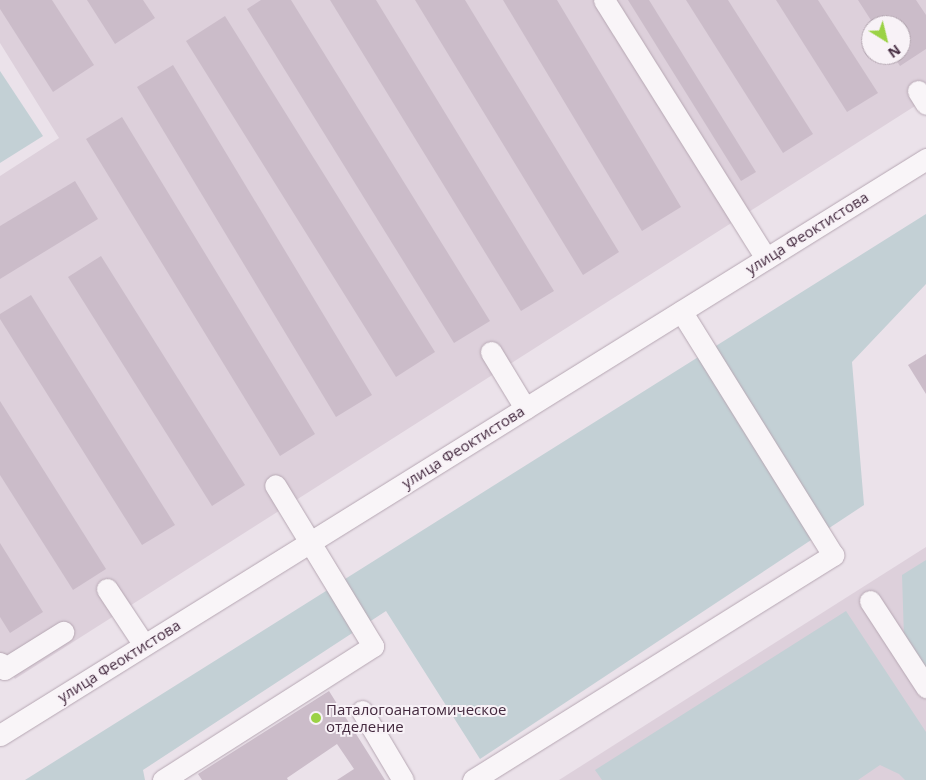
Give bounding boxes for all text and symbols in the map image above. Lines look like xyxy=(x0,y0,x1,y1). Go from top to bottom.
north arrow xyxy=(861,15,911,65)
text: N xyxy=(884,41,905,63)
street label: улица Феоктистова xyxy=(742,188,872,278)
street label: улица Феоктистова xyxy=(398,402,528,492)
street label: улица Феоктистова xyxy=(54,616,184,706)
place label: Паталогоанатомическое отделение xyxy=(326,700,506,735)
marker: Паталогоанатомическое отделение xyxy=(310,712,322,724)

